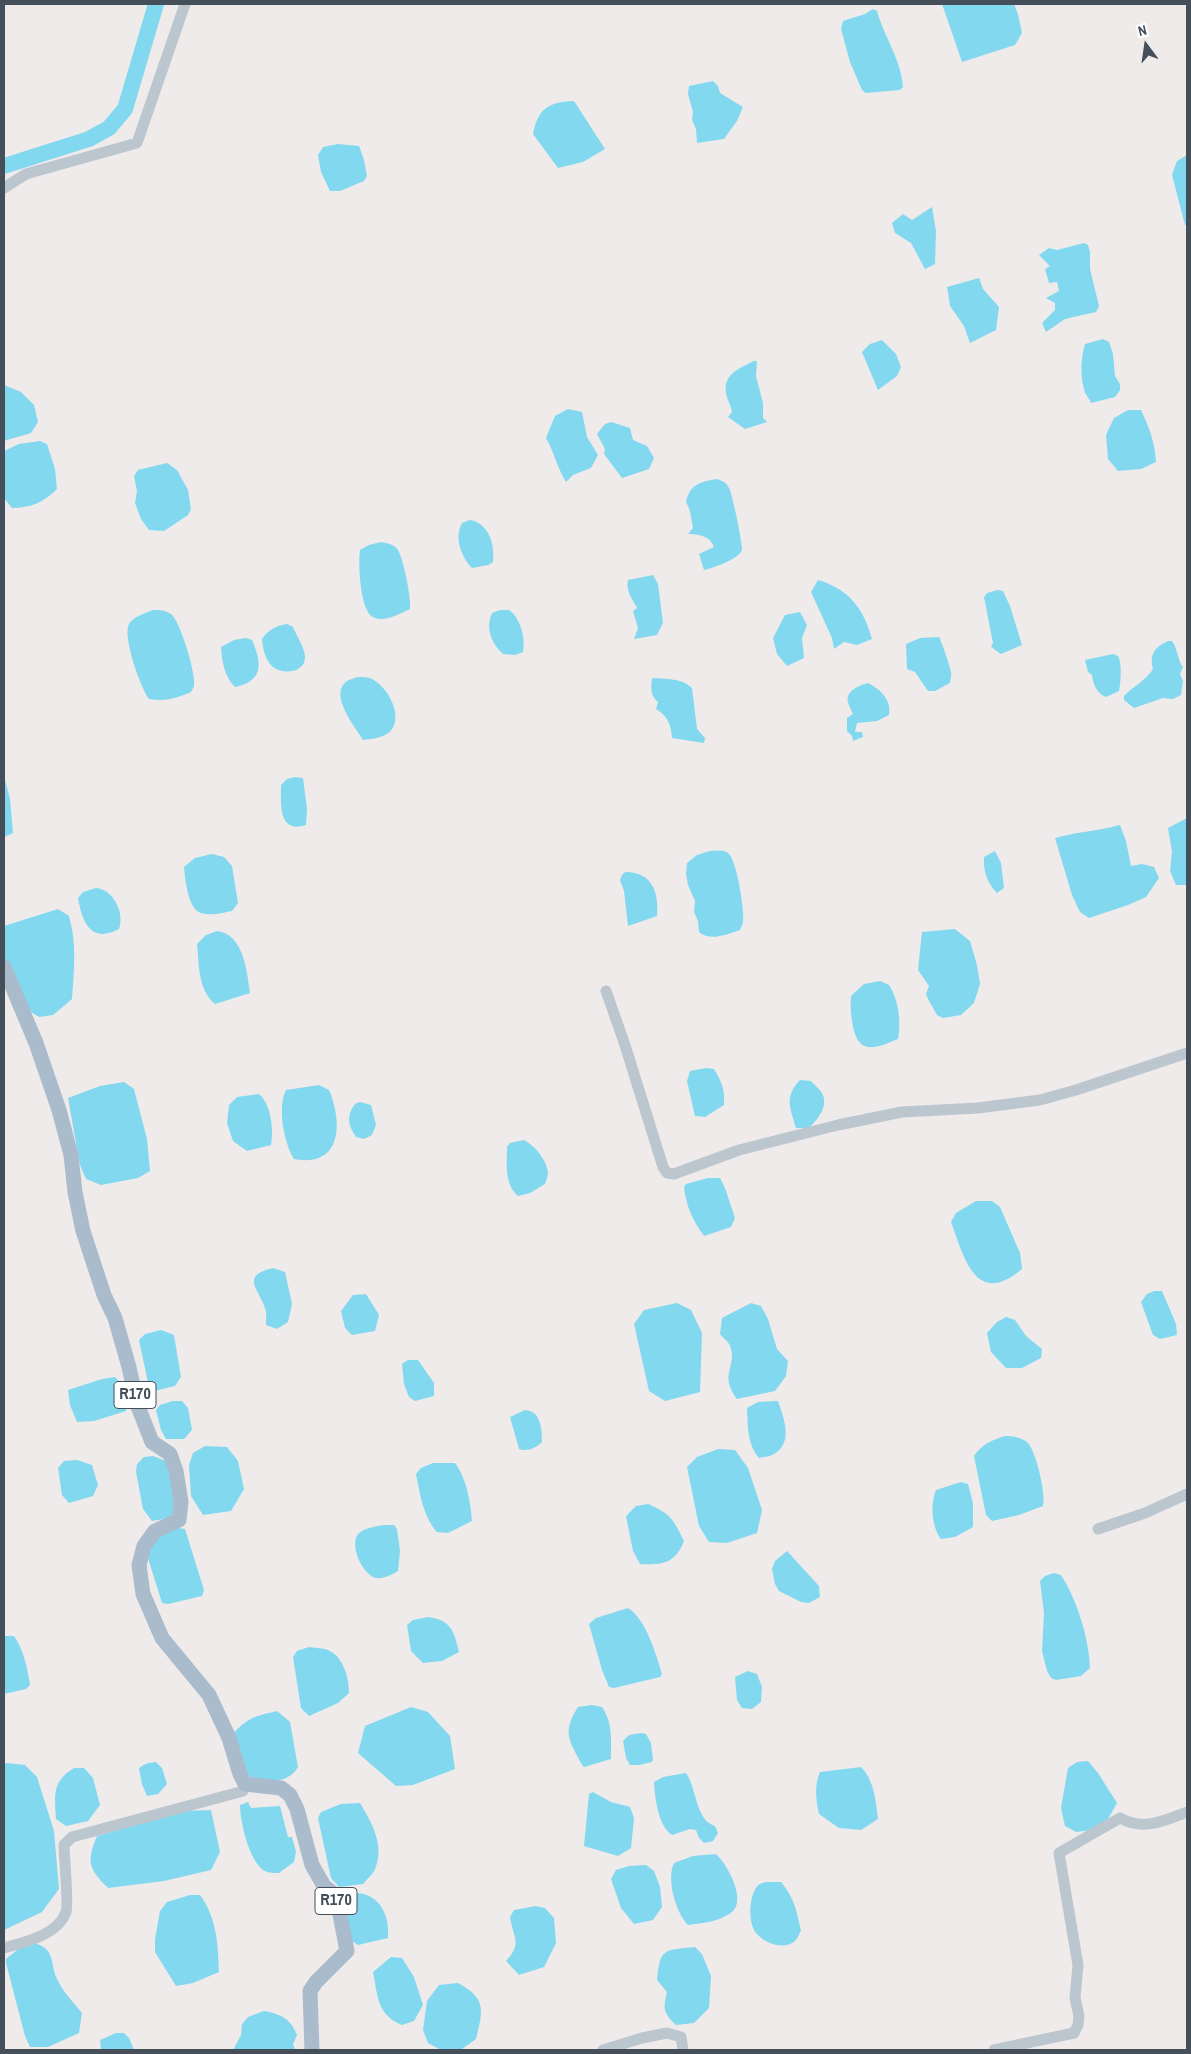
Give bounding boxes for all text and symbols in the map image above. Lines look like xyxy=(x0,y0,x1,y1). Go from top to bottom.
north arrow xyxy=(1121,20,1171,70)
text: N xyxy=(1136,21,1149,40)
road number: R170 xyxy=(114,1382,156,1408)
road number: R170 xyxy=(315,1888,357,1914)

